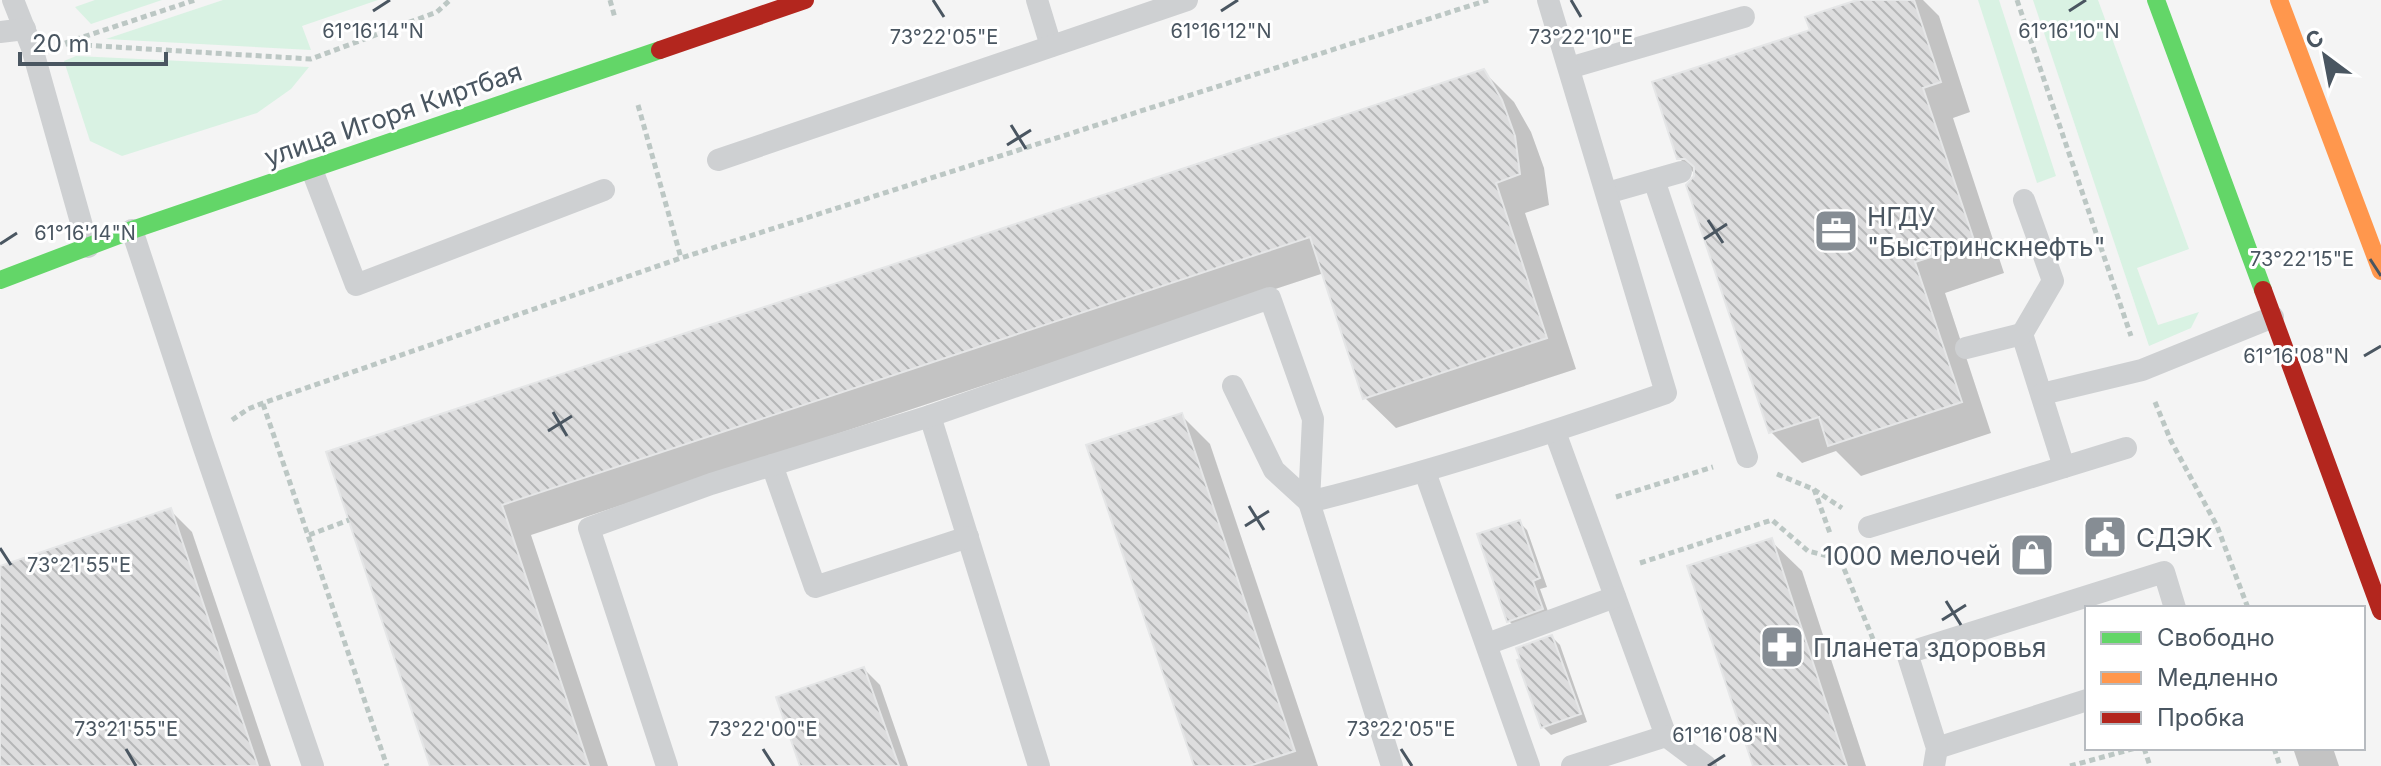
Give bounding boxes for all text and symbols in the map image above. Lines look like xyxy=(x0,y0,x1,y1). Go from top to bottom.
scale bar xyxy=(20,16,166,66)
north arrow xyxy=(2285,16,2365,96)
text: 61°16'14"N xyxy=(322,19,424,43)
text: 61°16'12"N xyxy=(1171,19,1271,43)
text: 61°16'10"N xyxy=(2018,19,2120,43)
text: С xyxy=(2301,24,2328,54)
text: 73°22'05"E xyxy=(890,25,998,49)
text: 73°22'10"E xyxy=(1529,25,1633,49)
text: 20 m xyxy=(32,29,90,58)
street label: улица Игоря Киртбая xyxy=(260,55,526,173)
place label: НГДУ "Быстринскнефть" xyxy=(1867,201,2106,262)
office icon: НГДУ "Быстринскнефть" xyxy=(1812,207,1860,255)
text: 61°16'14"N xyxy=(34,221,136,245)
text: 73°22'15"E xyxy=(2250,247,2354,271)
text: 61°16'08"N xyxy=(2243,344,2349,368)
public building icon: СДЭК xyxy=(2081,513,2129,561)
place label: СДЭК xyxy=(2136,522,2213,553)
shop icon: 1000 мелочей xyxy=(2008,531,2056,579)
place label: 1000 мелочей xyxy=(1822,540,2001,571)
text: 73°21'55"E xyxy=(27,553,131,577)
legend xyxy=(2085,606,2365,750)
pharmacy icon: Планета здоровья xyxy=(1758,623,1806,671)
text: Свободно xyxy=(2157,623,2275,652)
place label: Планета здоровья xyxy=(1813,632,2046,663)
text: Медленно xyxy=(2157,663,2278,692)
text: Пробка xyxy=(2157,703,2245,732)
text: 73°21'55"E xyxy=(74,717,178,741)
text: 73°22'00"E xyxy=(708,717,818,741)
text: 73°22'05"E xyxy=(1347,717,1455,741)
text: 61°16'08"N xyxy=(1672,723,1778,747)

